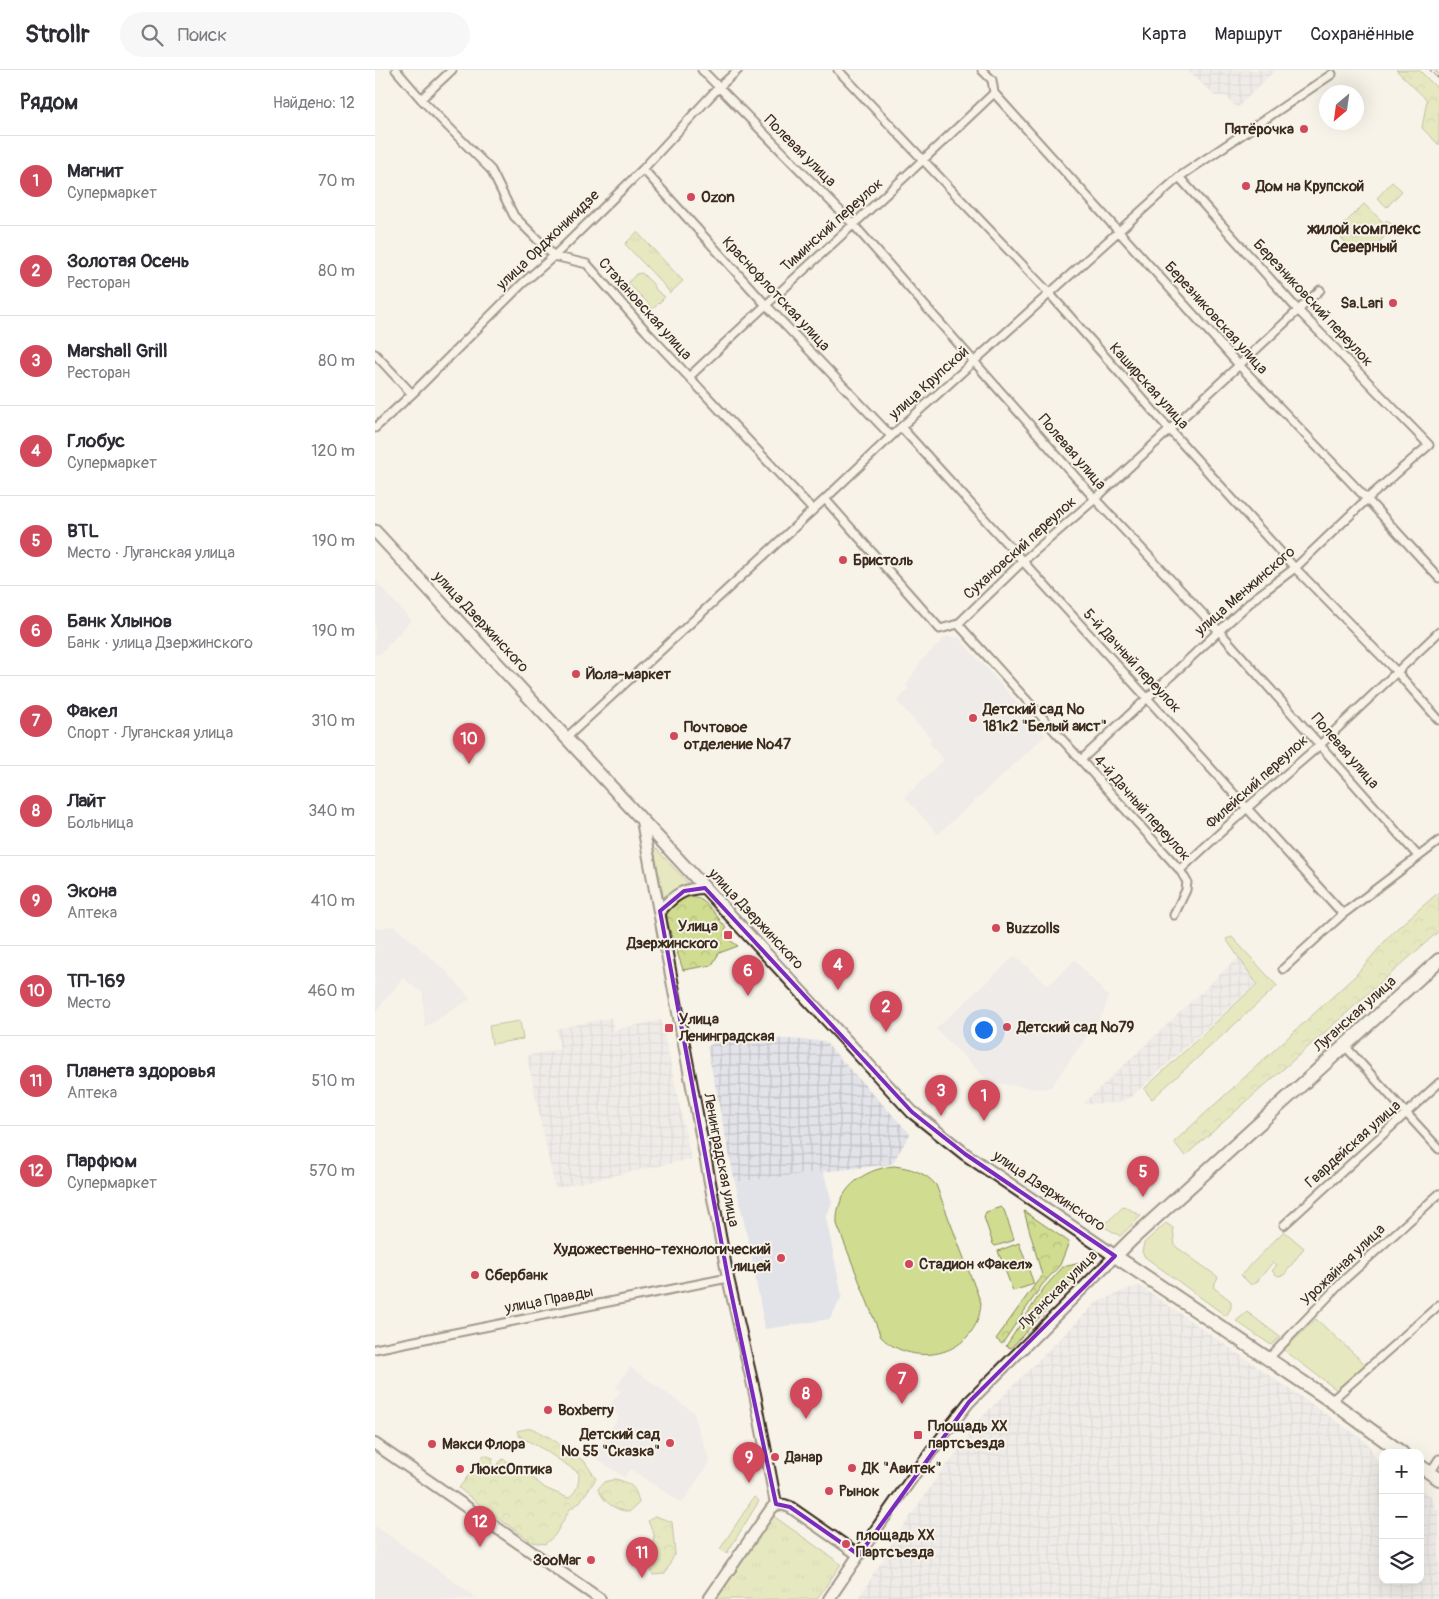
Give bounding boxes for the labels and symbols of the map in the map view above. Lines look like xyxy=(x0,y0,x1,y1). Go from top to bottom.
north arrow xyxy=(1319,85,1364,130)
street label: Полевая улица xyxy=(760,111,840,191)
place label: Пятёрочка xyxy=(1225,120,1294,139)
marker: Пятёрочка xyxy=(1298,123,1310,135)
street label: Тиминский переулок xyxy=(777,174,887,276)
place label: Дом на Крупской xyxy=(1255,177,1364,196)
marker: Дом на Крупской xyxy=(1240,180,1252,192)
street label: улица Орджоникидзе xyxy=(492,185,604,295)
place label: Ozon xyxy=(701,188,735,207)
marker: Ozon xyxy=(685,191,697,203)
district label: жилой комплекс Северный xyxy=(1306,219,1421,257)
street label: Краснофлотская улица xyxy=(718,233,834,355)
street label: Березниковский переулок xyxy=(1249,235,1377,371)
street label: Стахановская улица xyxy=(594,254,696,364)
street label: Березниковская улица xyxy=(1160,258,1272,378)
place label: Sa.Lari xyxy=(1341,294,1383,313)
marker: Sa.Lari xyxy=(1387,297,1399,309)
street label: Каширская улица xyxy=(1105,339,1193,433)
street label: улица Крупской xyxy=(884,342,973,425)
street label: Полевая улица xyxy=(1034,410,1110,494)
street label: Сухановский переулок xyxy=(960,492,1080,604)
street label: улица Менжинского xyxy=(1190,542,1299,640)
place label: Бристоль xyxy=(853,551,914,570)
marker: Бристоль xyxy=(837,554,849,566)
street label: улица Дзержинского xyxy=(428,567,533,677)
street label: 5-й Дачный переулок xyxy=(1079,605,1185,717)
place label: Йола-маркет xyxy=(586,665,671,684)
marker: Йола-маркет xyxy=(570,668,582,680)
place label: Детский сад № 181к2 "Белый аист" xyxy=(982,700,1107,736)
street label: Полевая улица xyxy=(1307,709,1383,793)
marker: Детский сад № 181к2 "Белый аист" xyxy=(967,712,979,724)
place label: Почтовое отделение №47 xyxy=(683,718,791,754)
pin: 10 xyxy=(453,723,485,764)
marker: Почтовое отделение №47 xyxy=(668,730,680,742)
street label: Филейский переулок xyxy=(1202,731,1312,833)
street label: 4-й Дачный переулок xyxy=(1089,751,1195,865)
street label: улица Дзержинского xyxy=(703,864,808,974)
place label: Улица Дзержинского xyxy=(626,917,718,953)
place label: Buzzolls xyxy=(1006,919,1060,938)
marker: Buzzolls xyxy=(990,922,1002,934)
marker: Улица Дзержинского xyxy=(722,929,734,941)
pin: 4 xyxy=(822,949,854,990)
pin: 6 xyxy=(732,955,764,996)
street label: Луганская улица xyxy=(1309,972,1400,1057)
pin: 2 xyxy=(870,991,902,1032)
place label: Улица Ленинградская xyxy=(678,1010,775,1046)
your location xyxy=(971,1017,997,1043)
place label: Детский сад №79 xyxy=(1016,1018,1134,1037)
marker: Детский сад №79 xyxy=(1001,1021,1013,1033)
marker: Улица Ленинградская xyxy=(663,1022,675,1034)
pin: 3 xyxy=(925,1075,957,1116)
pin: 1 xyxy=(968,1080,1000,1121)
street label: Ленинградская улица xyxy=(698,1090,743,1229)
street label: Гвардейская улица xyxy=(1301,1096,1405,1192)
street label: улица Дзержинского xyxy=(988,1146,1109,1236)
pin: 5 xyxy=(1127,1156,1159,1197)
street label: Урожайная улица xyxy=(1297,1220,1389,1310)
place label: Художественно-технологический лицей xyxy=(554,1240,771,1276)
street label: Луганская улица xyxy=(1013,1246,1102,1335)
marker: Художественно-технологический лицей xyxy=(775,1252,787,1264)
place label: Стадион «Факел» xyxy=(919,1255,1033,1274)
marker: Стадион «Факел» xyxy=(903,1258,915,1270)
place label: Сбербанк xyxy=(485,1266,548,1285)
marker: Сбербанк xyxy=(469,1269,481,1281)
street label: улица Правды xyxy=(502,1282,595,1318)
pin: 7 xyxy=(886,1363,918,1404)
pin: 8 xyxy=(790,1378,822,1419)
place label: Boxberry xyxy=(558,1401,614,1420)
marker: Boxberry xyxy=(542,1404,554,1416)
place label: Площадь ХХ партсъезда xyxy=(928,1417,1007,1453)
place label: Детский сад № 55 "Сказка" xyxy=(561,1425,661,1461)
marker: Площадь ХХ партсъезда xyxy=(912,1429,924,1441)
place label: Макси Флора xyxy=(442,1435,525,1454)
marker: Детский сад № 55 "Сказка" xyxy=(664,1437,676,1449)
marker: Макси Флора xyxy=(426,1438,438,1450)
pin: 9 xyxy=(733,1442,765,1483)
place label: Данар xyxy=(784,1448,823,1467)
marker: Данар xyxy=(769,1451,781,1463)
place label: ДК "Авитек" xyxy=(861,1459,942,1478)
place label: ЛюксОптика xyxy=(469,1460,552,1479)
marker: ДК "Авитек" xyxy=(846,1462,858,1474)
marker: ЛюксОптика xyxy=(454,1463,466,1475)
place label: Рынок xyxy=(839,1482,880,1501)
marker: Рынок xyxy=(823,1485,835,1497)
pin: 12 xyxy=(464,1506,496,1547)
place label: площадь XX Партсъезда xyxy=(856,1526,935,1562)
pin: 11 xyxy=(626,1537,658,1578)
marker: площадь XX Партсъезда xyxy=(840,1538,852,1550)
place label: ЗооМаг xyxy=(533,1551,582,1570)
marker: ЗооМаг xyxy=(585,1554,597,1566)

